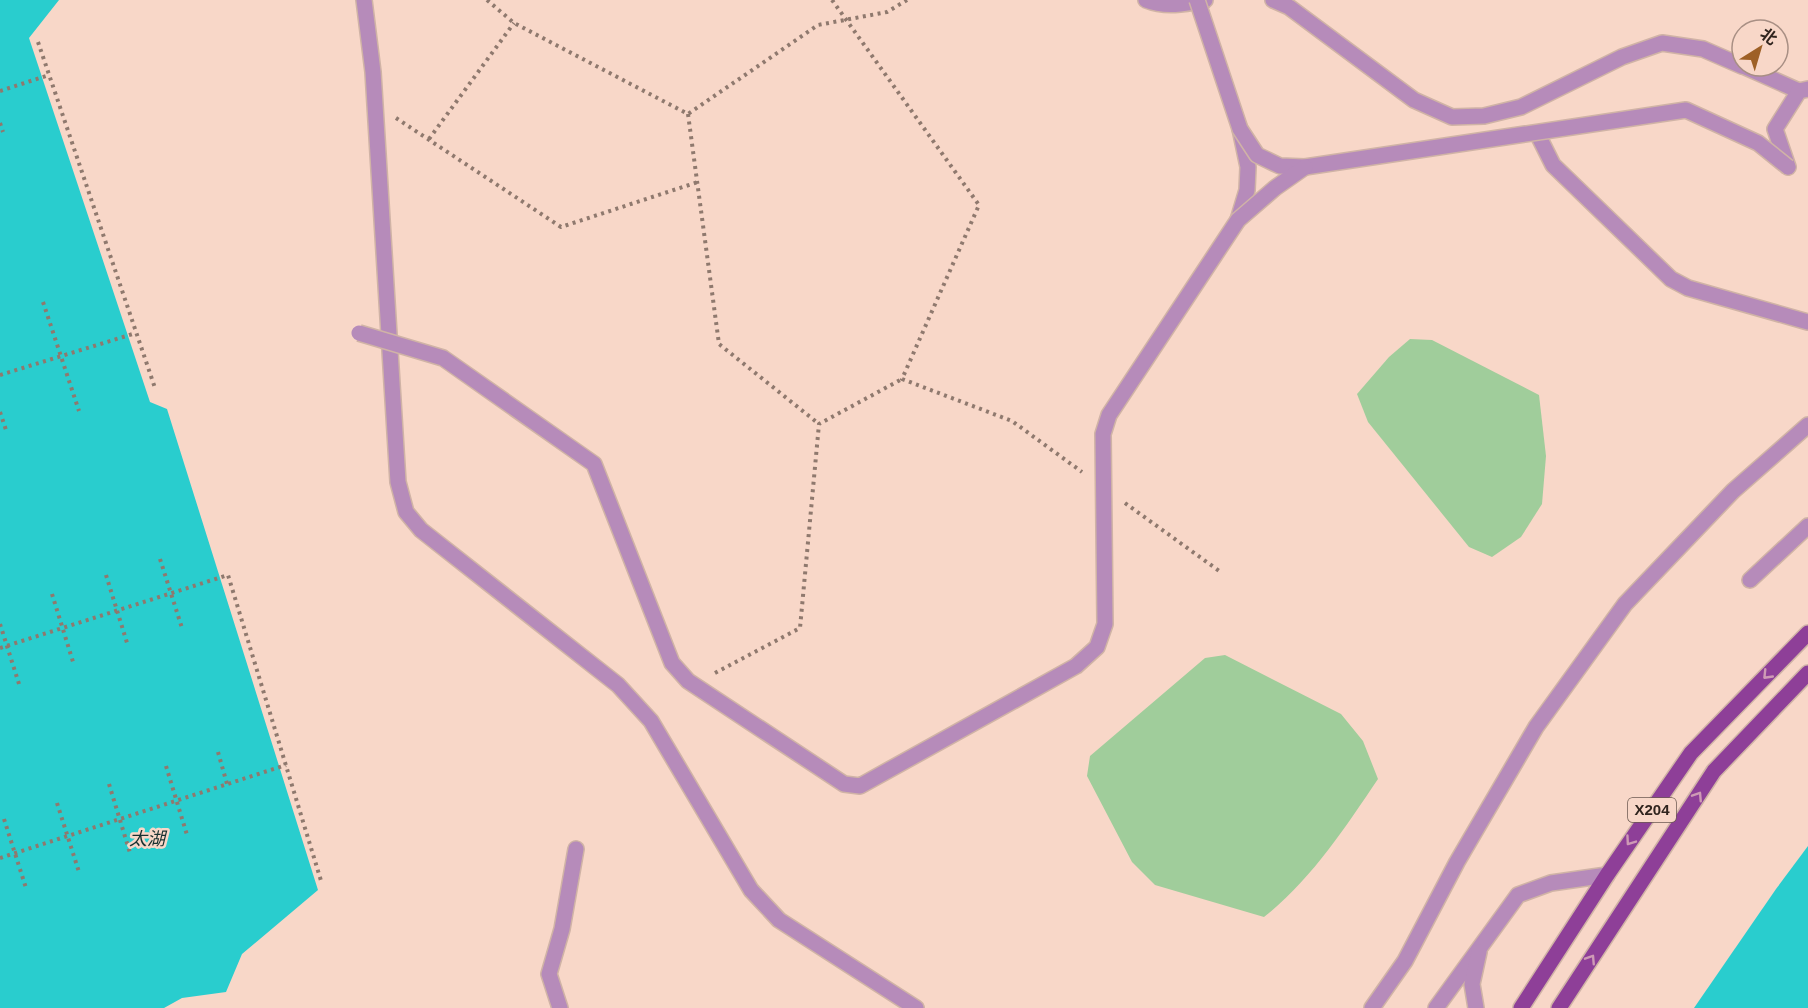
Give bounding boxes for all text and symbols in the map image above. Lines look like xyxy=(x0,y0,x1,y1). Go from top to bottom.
north arrow xyxy=(1730,18,1790,78)
text: 北 xyxy=(1757,25,1780,48)
one-way arrow xyxy=(1764,668,1775,679)
one-way arrow xyxy=(1691,792,1702,803)
road number: X204 xyxy=(1628,798,1676,822)
water label: 太湖 xyxy=(129,829,168,849)
one-way arrow xyxy=(1626,835,1637,846)
one-way arrow xyxy=(1584,955,1595,966)

